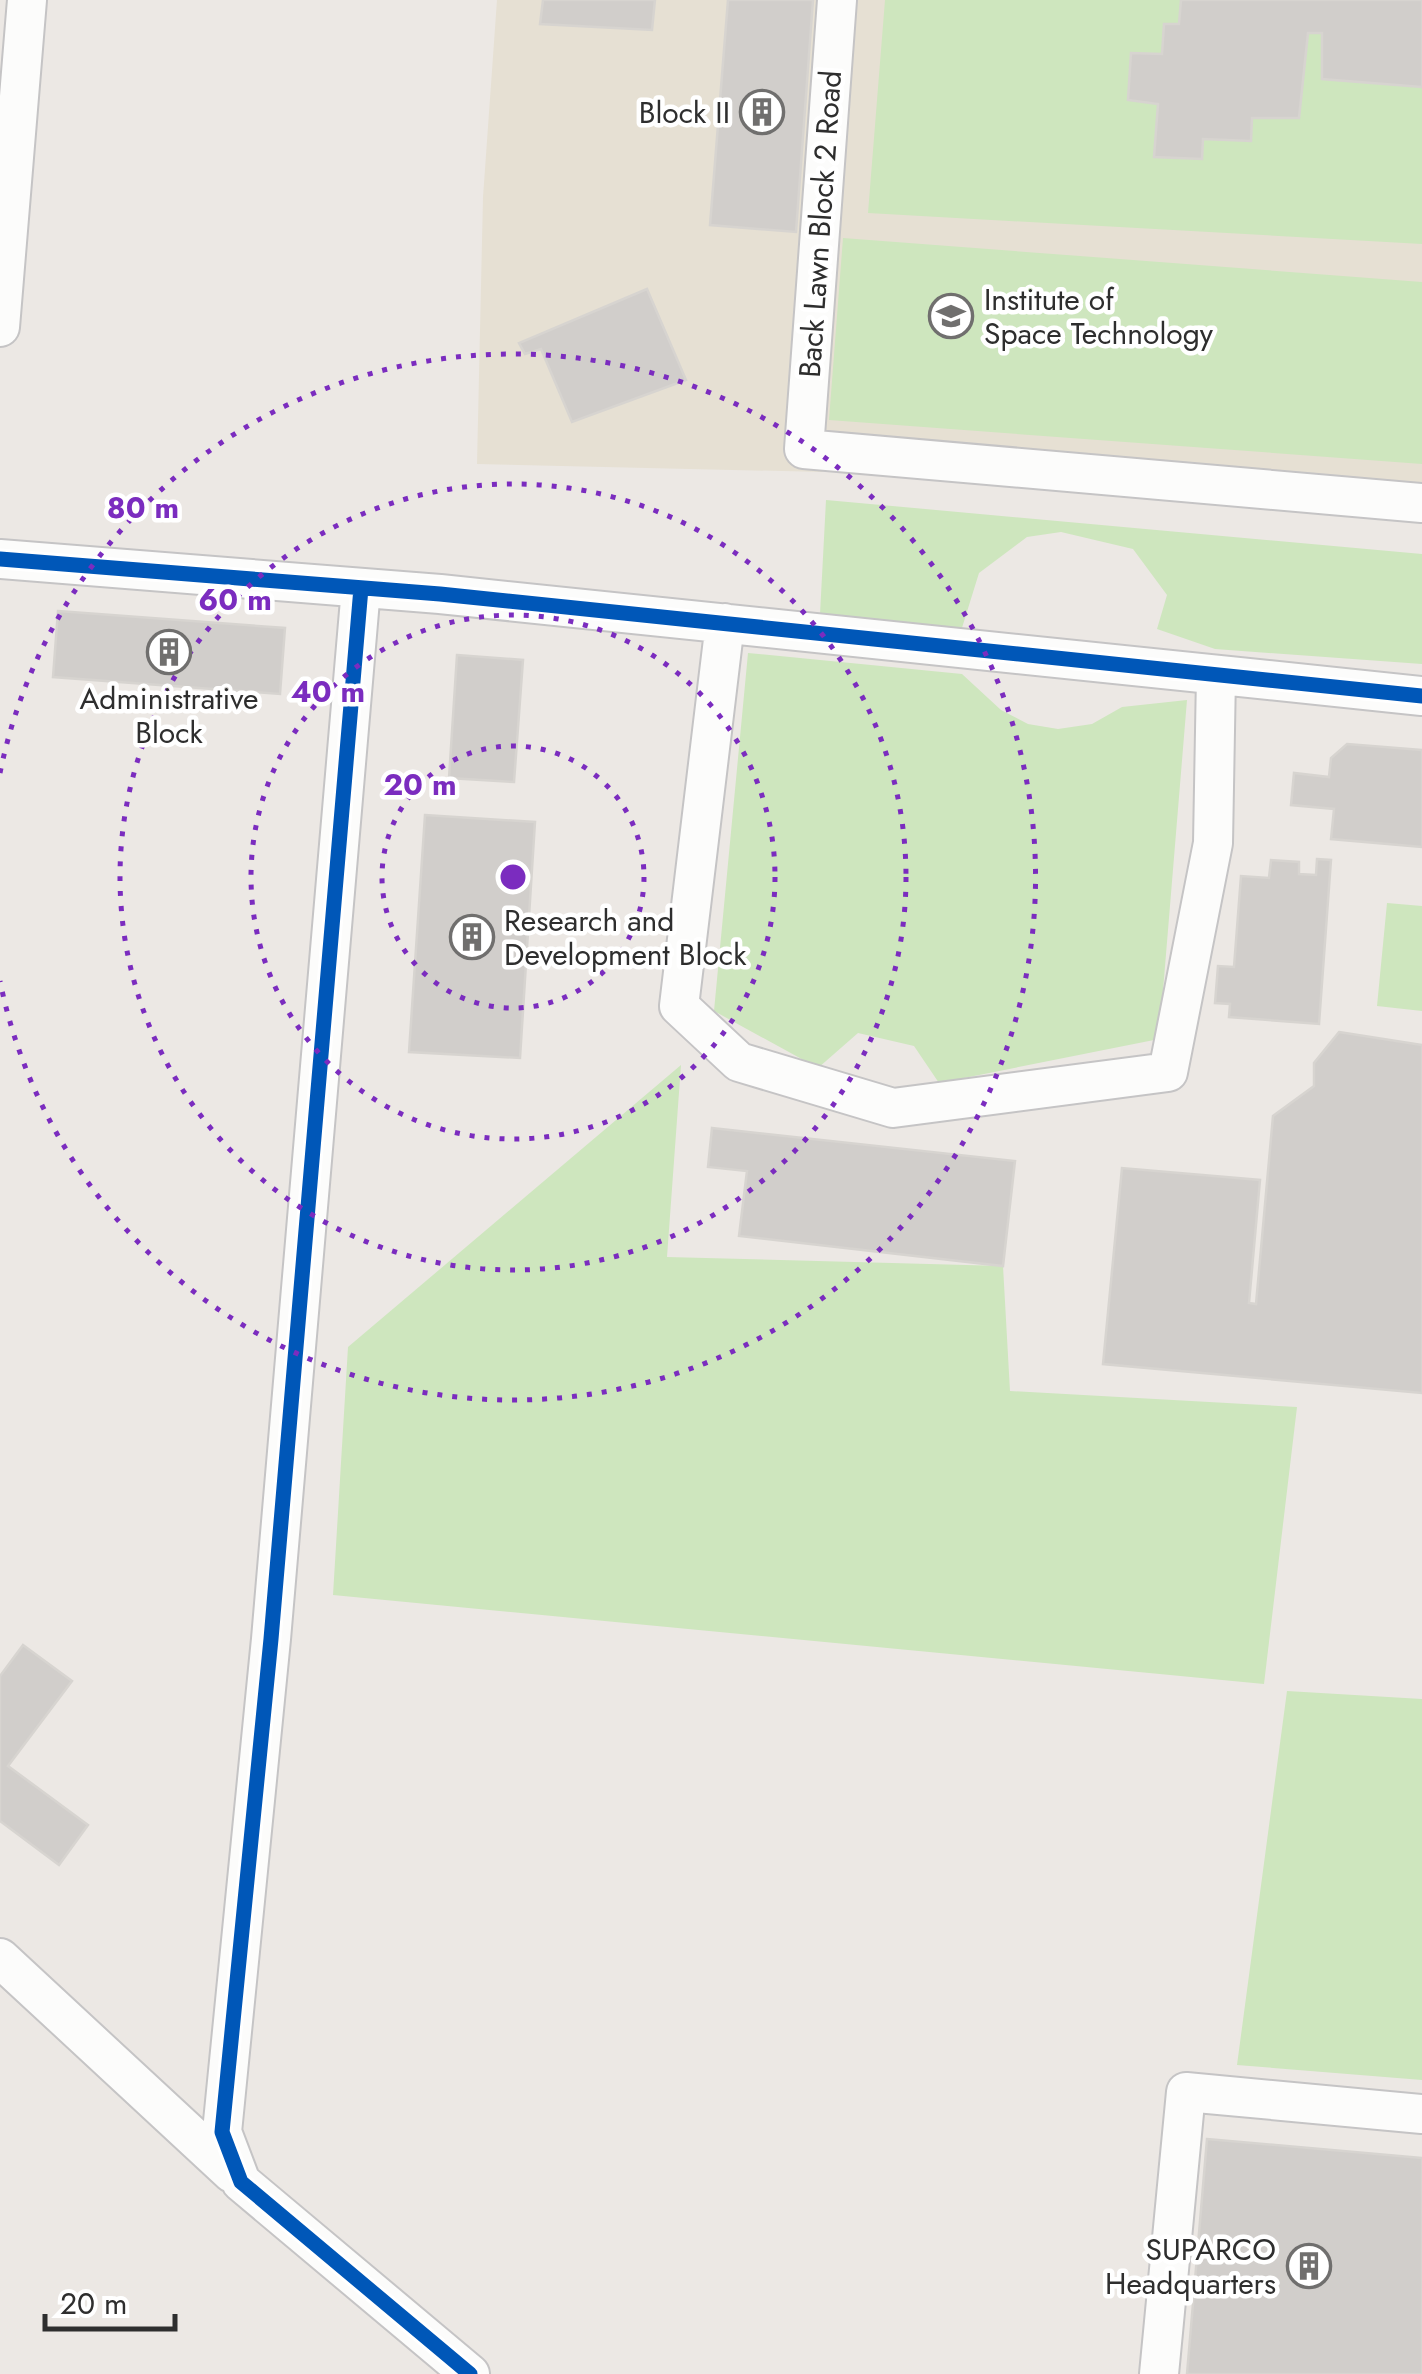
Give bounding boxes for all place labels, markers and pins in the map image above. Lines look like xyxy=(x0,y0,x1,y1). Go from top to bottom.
building icon: Block II xyxy=(739,89,785,135)
place label: Block II xyxy=(639,91,730,134)
place label: Institute of Space Technology xyxy=(984,278,1214,355)
school or university icon: Institute of Space Technology xyxy=(928,293,974,339)
building icon: Administrative Block xyxy=(146,629,192,675)
place label: Administrative Block xyxy=(80,677,258,754)
centre of rings xyxy=(495,859,531,895)
place label: Research and Development Block xyxy=(504,899,747,976)
building icon: Research and Development Block xyxy=(449,914,495,960)
place label: SUPARCO Headquarters xyxy=(1105,2228,1276,2305)
building icon: SUPARCO Headquarters xyxy=(1286,2243,1332,2289)

